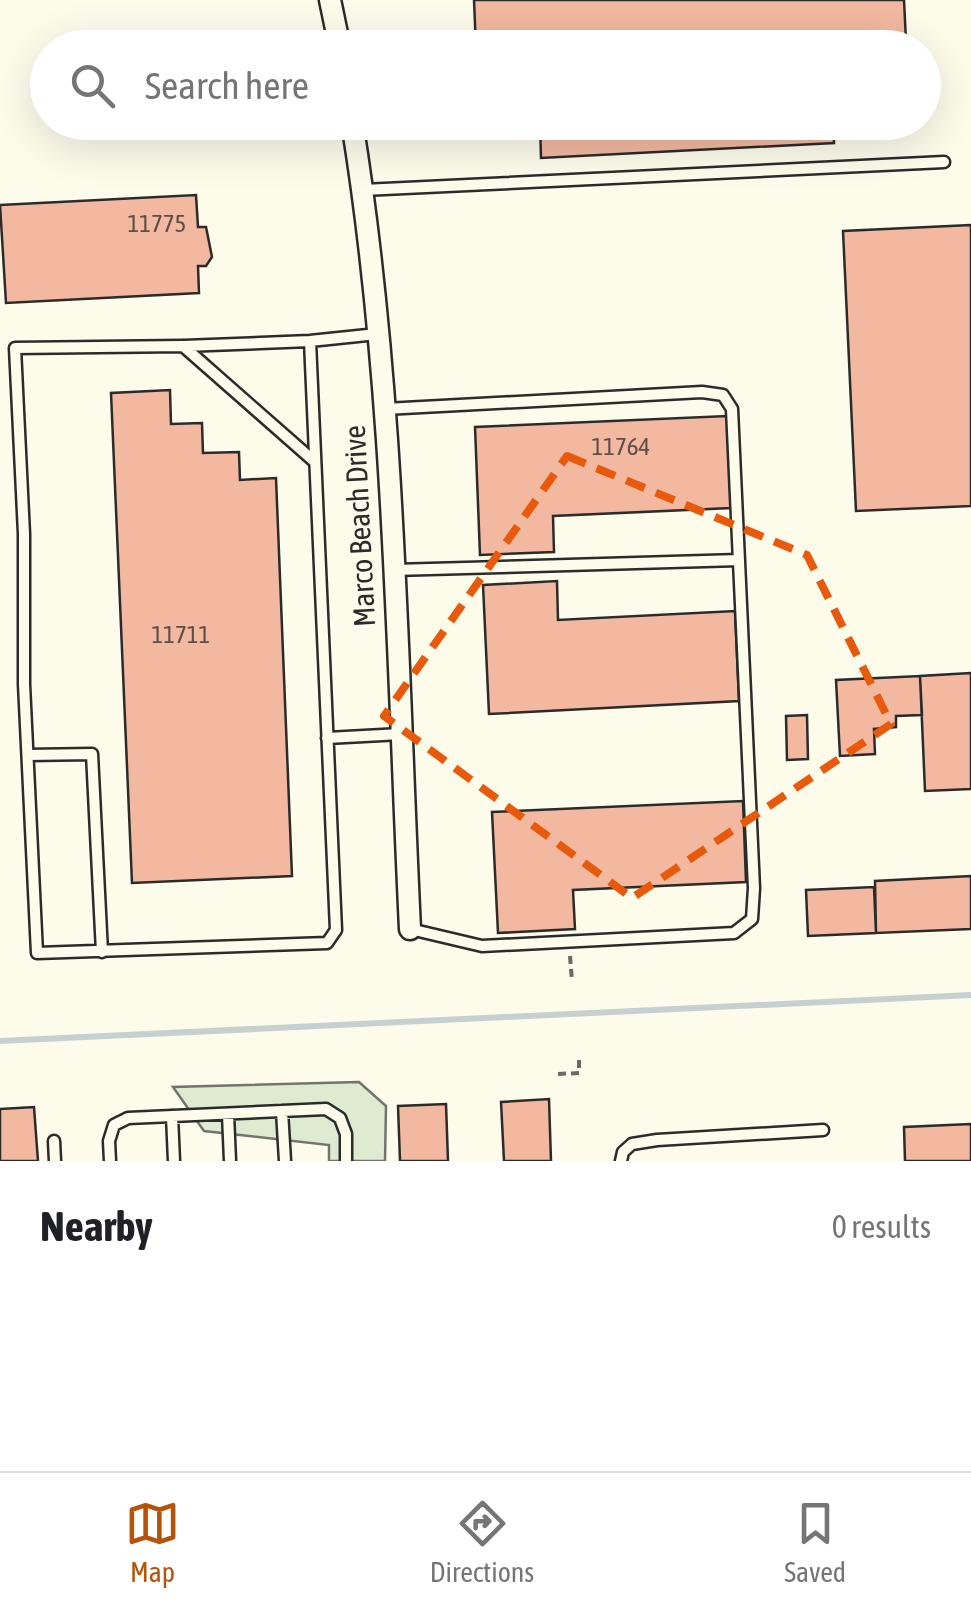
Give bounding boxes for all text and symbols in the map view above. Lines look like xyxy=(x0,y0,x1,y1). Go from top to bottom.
search box xyxy=(30,30,941,140)
icon: search xyxy=(65,58,120,113)
text: Search here xyxy=(145,64,309,107)
house number: 11775 xyxy=(128,209,186,237)
street label: Marco Beach Drive xyxy=(337,424,381,628)
house number: 11764 xyxy=(592,432,650,460)
house number: 11711 xyxy=(152,620,210,648)
text: Nearby xyxy=(40,1202,153,1250)
text: 0 results xyxy=(832,1208,931,1245)
tab: Map xyxy=(125,1496,180,1588)
tab: Directions xyxy=(430,1496,534,1588)
tab: Saved xyxy=(784,1496,846,1588)

